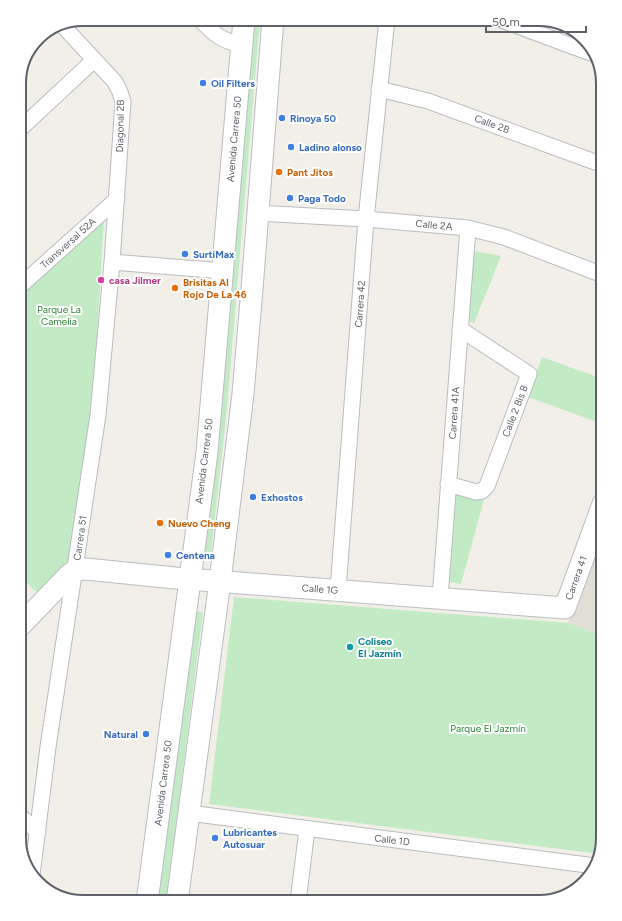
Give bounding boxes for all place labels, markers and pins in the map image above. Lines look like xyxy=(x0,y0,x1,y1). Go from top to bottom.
place label: Oil Filters xyxy=(211,77,255,90)
marker: Oil Filters xyxy=(198,78,208,88)
place label: Rinoya 50 xyxy=(290,112,336,125)
marker: Rinoya 50 xyxy=(277,113,287,123)
place label: Ladino alonso xyxy=(299,141,362,154)
marker: Ladino alonso xyxy=(286,142,296,152)
place label: Pant Jitos xyxy=(287,166,333,179)
marker: Pant Jitos xyxy=(274,167,284,177)
place label: Paga Todo xyxy=(298,192,346,205)
marker: Paga Todo xyxy=(285,193,295,203)
place label: SurtiMax xyxy=(193,248,235,261)
marker: SurtiMax xyxy=(180,249,190,259)
place label: casa Jilmer xyxy=(109,274,161,287)
marker: casa Jilmer xyxy=(96,275,106,285)
place label: Brisitas Al Rojo De La 46 xyxy=(183,276,247,301)
marker: Brisitas Al Rojo De La 46 xyxy=(170,283,180,293)
place label: Exhostos xyxy=(261,491,303,504)
marker: Exhostos xyxy=(248,492,258,502)
place label: Nuevo Cheng xyxy=(168,517,231,530)
marker: Nuevo Cheng xyxy=(155,518,165,528)
place label: Centena xyxy=(176,549,215,562)
marker: Centena xyxy=(163,550,173,560)
place label: Coliseo El Jazmín xyxy=(358,635,402,660)
marker: Coliseo El Jazmín xyxy=(345,642,355,652)
place label: Natural xyxy=(104,728,138,741)
marker: Natural xyxy=(141,729,151,739)
place label: Lubricantes Autosuar xyxy=(223,826,277,851)
marker: Lubricantes Autosuar xyxy=(210,833,220,843)

